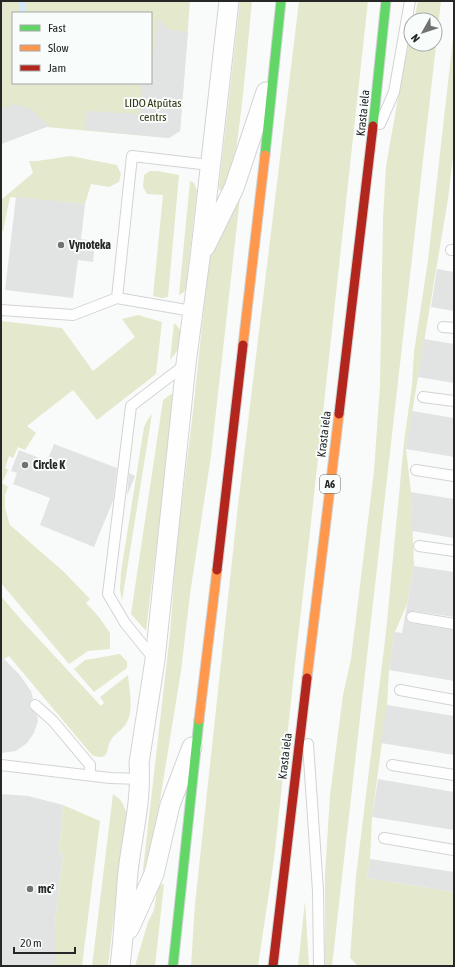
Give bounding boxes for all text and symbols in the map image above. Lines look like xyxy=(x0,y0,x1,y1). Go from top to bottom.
legend xyxy=(12,12,152,84)
north arrow xyxy=(403,12,443,52)
text: Fast xyxy=(48,21,66,35)
text: N xyxy=(409,32,422,45)
text: Slow xyxy=(48,41,69,55)
text: Jam xyxy=(48,61,66,75)
street label: Krasta iela xyxy=(354,89,372,137)
park label: LIDO Atpūtas centrs xyxy=(124,96,182,124)
place label: Vynoteka xyxy=(68,238,111,252)
marker: Vynoteka xyxy=(56,240,66,250)
street label: Krasta iela xyxy=(314,410,334,458)
place label: Circle K xyxy=(33,458,65,472)
marker: Circle K xyxy=(20,460,30,470)
road number: A6 xyxy=(320,475,340,493)
street label: Krasta iela xyxy=(275,732,295,780)
place label: mc² xyxy=(38,882,54,896)
marker: mc² xyxy=(25,884,35,894)
scale bar xyxy=(14,929,75,955)
text: 20 m xyxy=(20,936,42,950)

